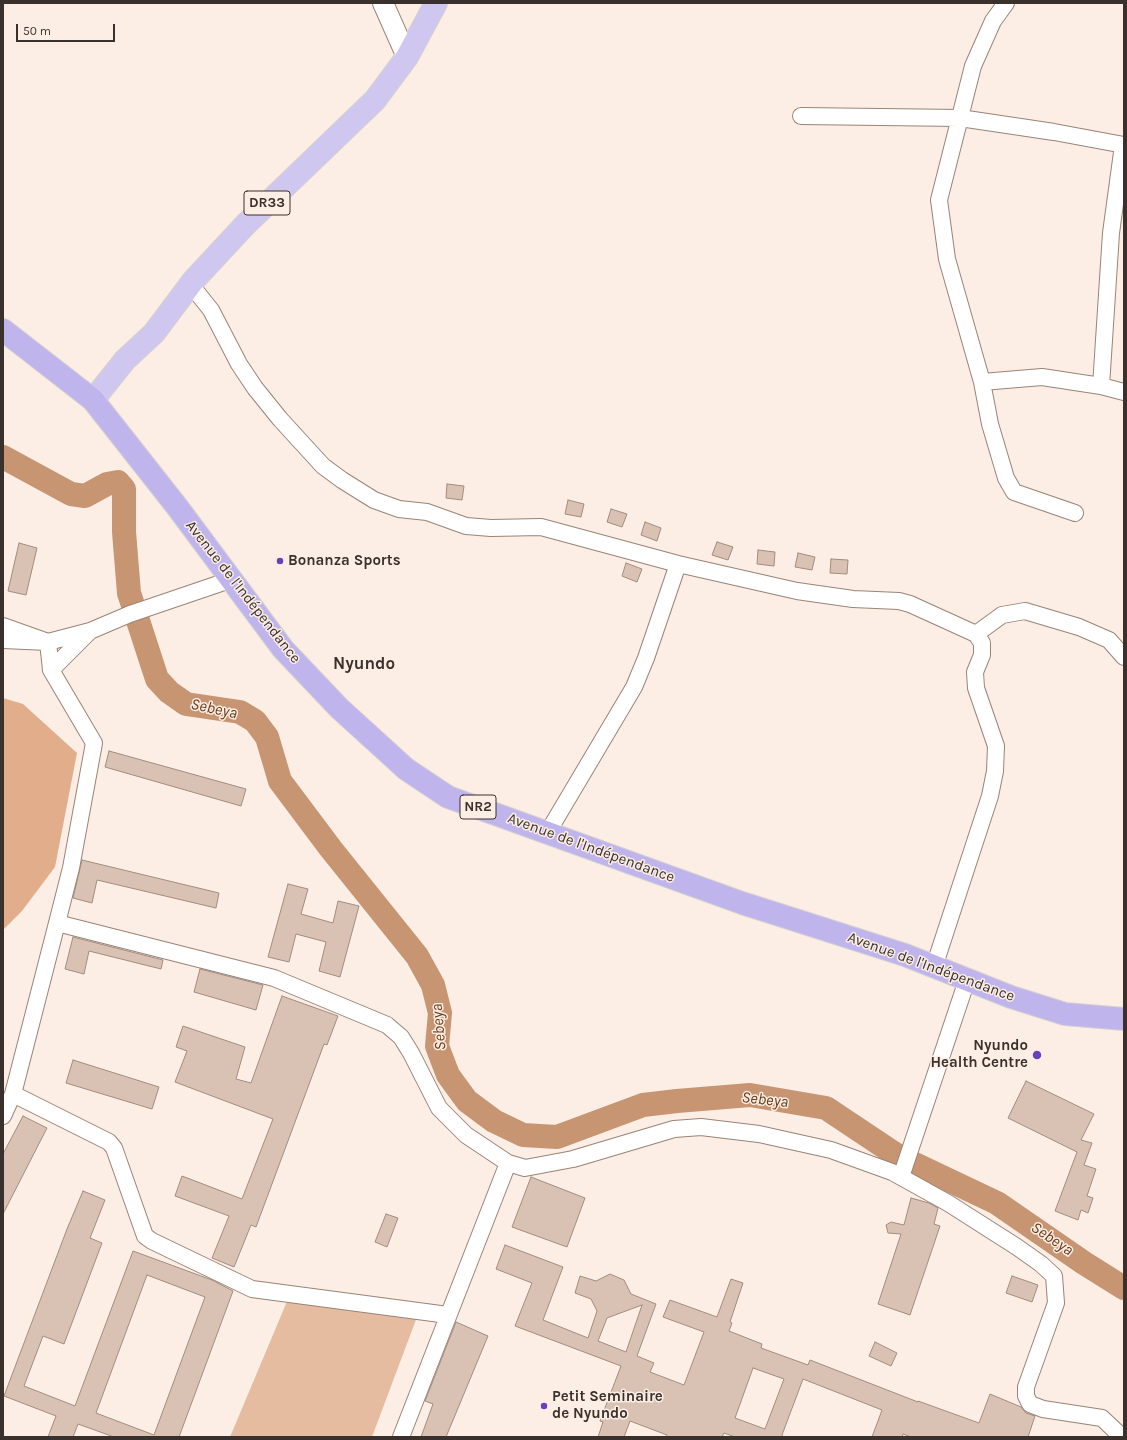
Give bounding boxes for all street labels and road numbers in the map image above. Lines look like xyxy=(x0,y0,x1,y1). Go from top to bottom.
road number: DR33 xyxy=(244,191,290,215)
street label: Avenue de l'Indépendance xyxy=(182,517,304,667)
road number: NR2 xyxy=(460,795,496,819)
street label: Avenue de l'Indépendance xyxy=(505,809,677,887)
street label: Avenue de l'Indépendance xyxy=(845,928,1017,1006)

